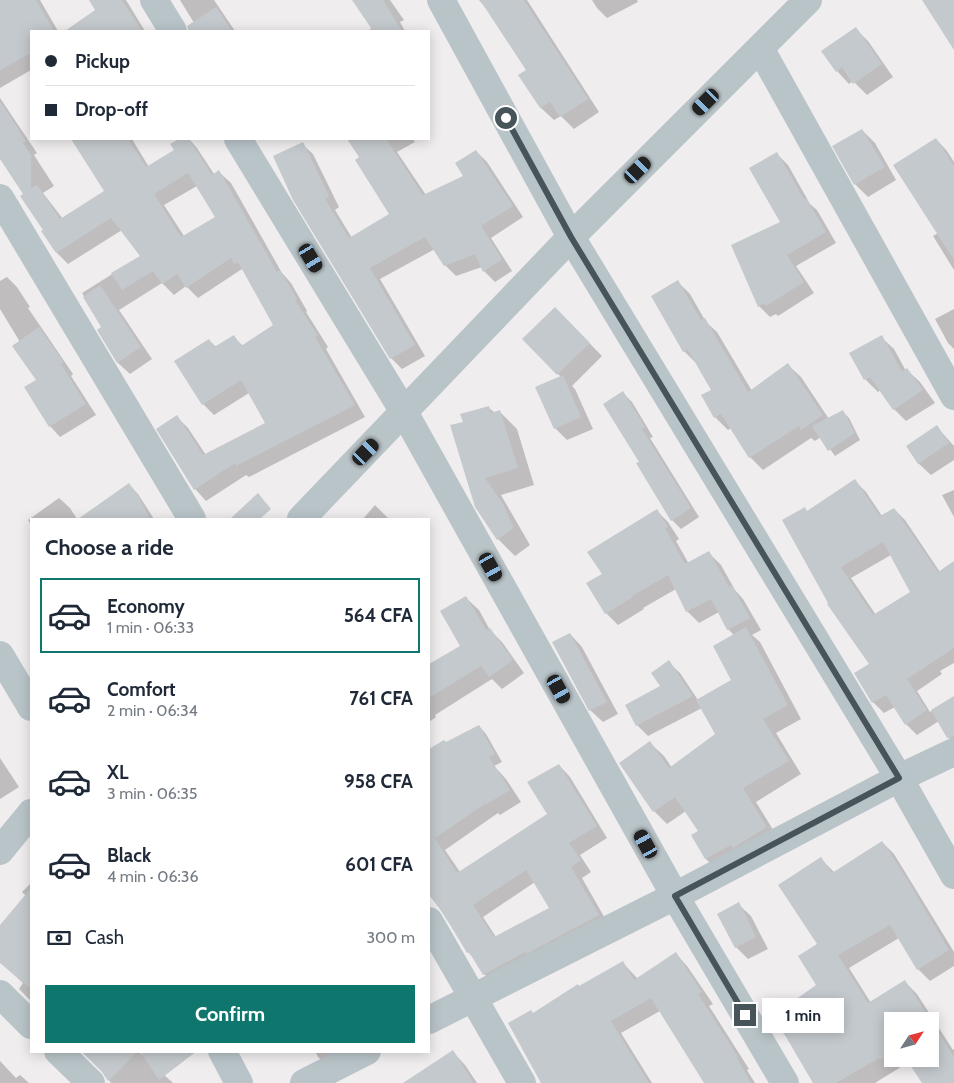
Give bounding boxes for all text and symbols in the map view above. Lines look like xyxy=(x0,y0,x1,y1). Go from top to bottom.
text: Pickup xyxy=(75,50,130,73)
car xyxy=(690,86,721,118)
text: Drop-off xyxy=(75,98,148,121)
route start xyxy=(495,107,517,129)
car xyxy=(622,154,653,186)
car xyxy=(296,241,325,275)
car xyxy=(350,436,381,468)
text: Choose a ride xyxy=(45,534,174,561)
car xyxy=(477,550,504,584)
icon: car xyxy=(47,593,92,638)
text: Economy xyxy=(107,595,185,618)
text: 564 CFA xyxy=(344,604,413,627)
text: 1 min · 06:33 xyxy=(107,618,194,637)
car xyxy=(545,672,572,706)
icon: car xyxy=(47,676,92,721)
text: Comfort xyxy=(107,678,176,701)
text: 761 CFA xyxy=(349,687,413,710)
text: 2 min · 06:34 xyxy=(107,701,198,720)
icon: car xyxy=(47,759,92,804)
text: XL xyxy=(107,761,128,784)
text: 958 CFA xyxy=(344,770,413,793)
text: 3 min · 06:35 xyxy=(107,784,198,803)
car xyxy=(632,827,659,861)
icon: car xyxy=(47,842,92,887)
text: Black xyxy=(107,844,151,867)
text: 601 CFA xyxy=(345,853,413,876)
text: 4 min · 06:36 xyxy=(107,867,199,886)
icon: cash xyxy=(45,924,73,952)
text: Cash xyxy=(85,926,124,949)
text: 300 m xyxy=(366,928,415,947)
button: Confirm xyxy=(45,985,415,1043)
callout: 1 min xyxy=(762,998,845,1032)
route end xyxy=(734,1004,756,1026)
text: 1 min xyxy=(785,1006,821,1025)
north arrow xyxy=(884,1012,939,1068)
map controls xyxy=(884,1012,939,1067)

